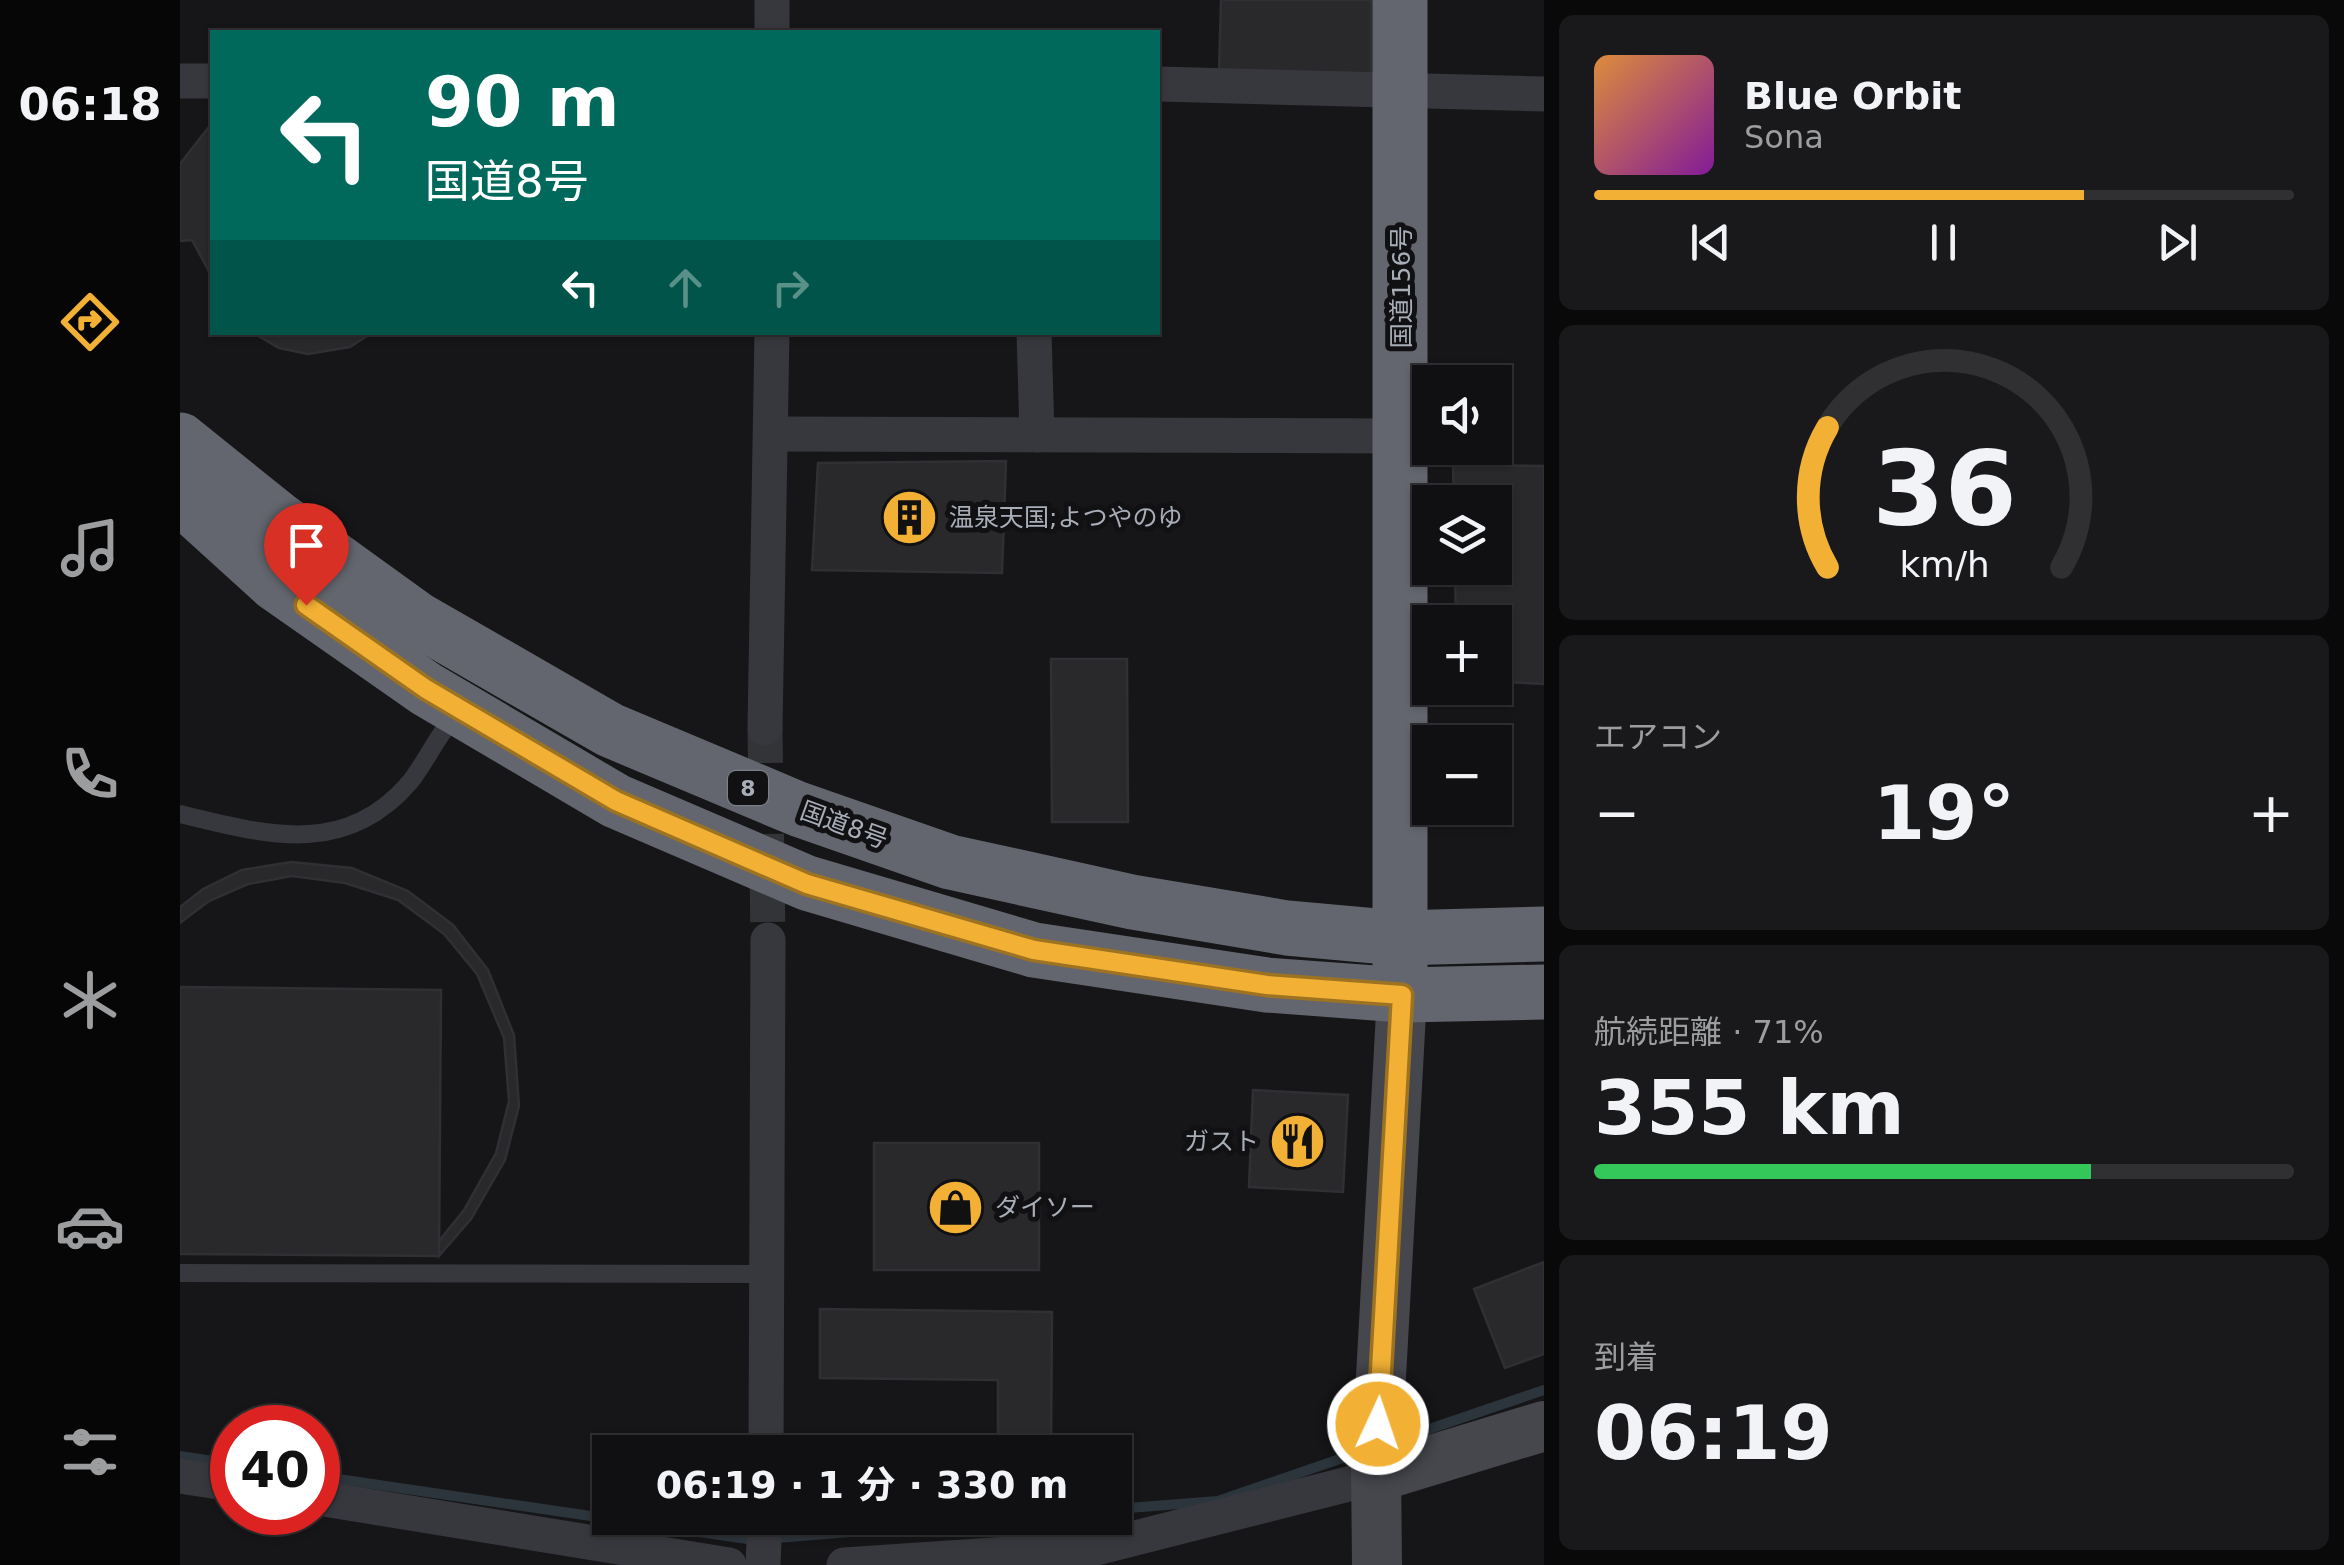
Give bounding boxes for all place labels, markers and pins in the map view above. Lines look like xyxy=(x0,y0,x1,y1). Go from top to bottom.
building icon: 温泉天国;よつやのゆ xyxy=(880,487,940,547)
pin xyxy=(264,503,349,606)
place label: 温泉天国;よつやのゆ xyxy=(949,503,1182,532)
restaurant icon: ガスト xyxy=(1268,1111,1328,1171)
place label: ガスト xyxy=(1184,1127,1259,1156)
shop icon: ダイソー xyxy=(926,1177,986,1237)
place label: ダイソー xyxy=(995,1193,1095,1222)

